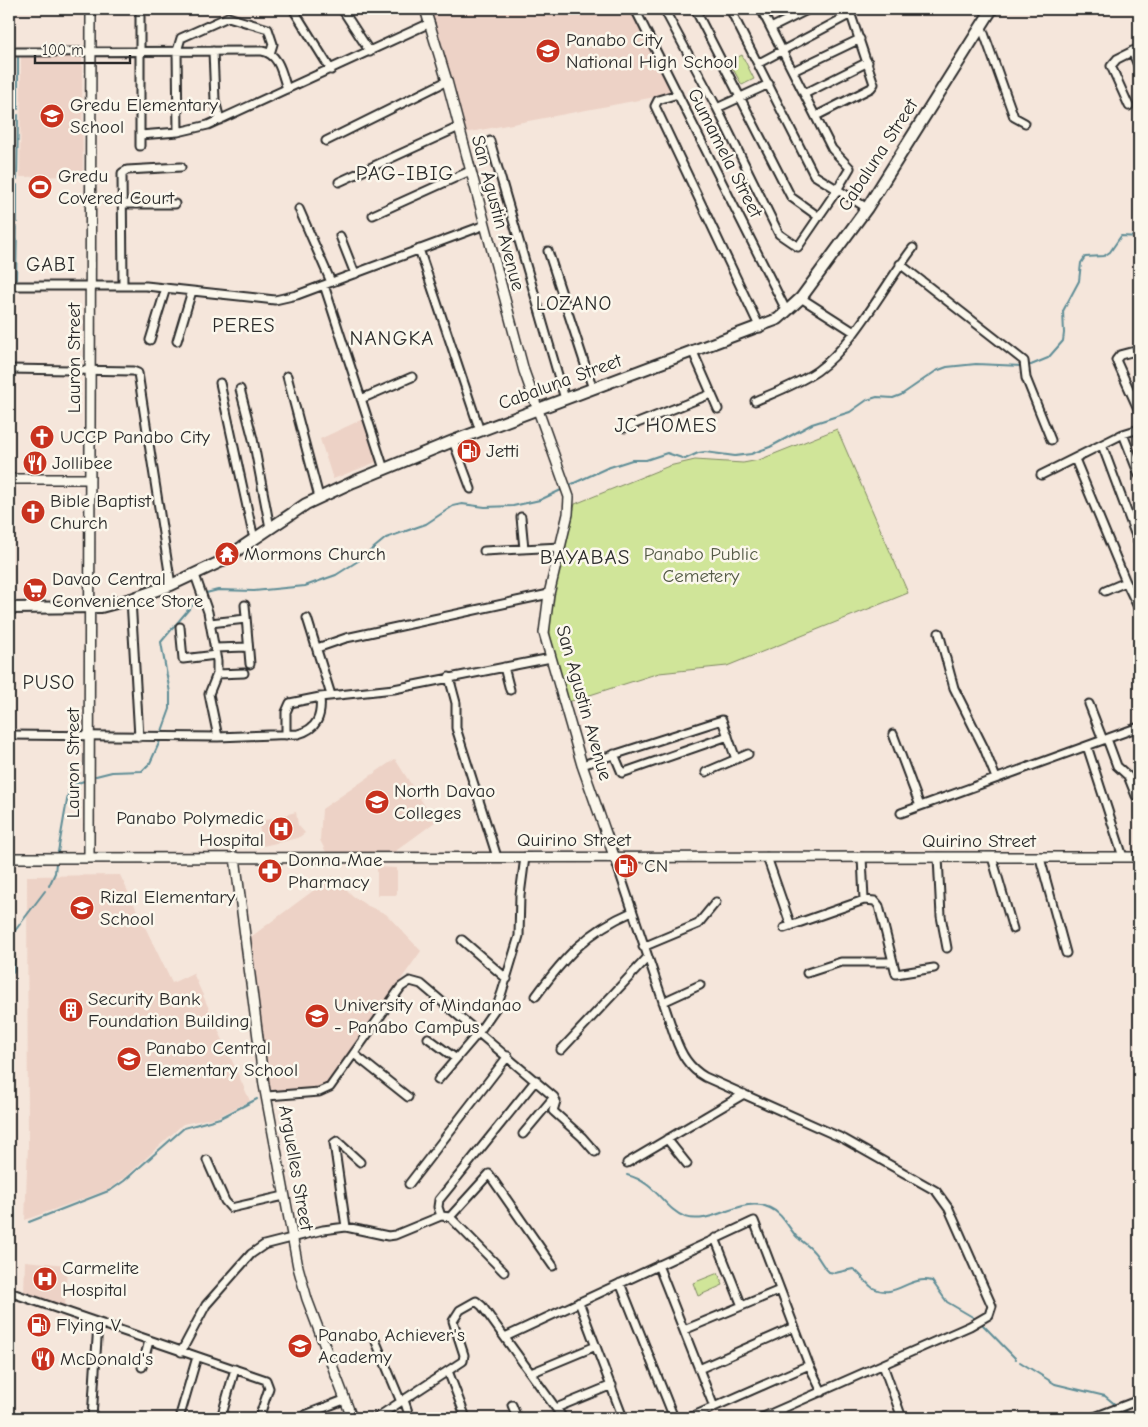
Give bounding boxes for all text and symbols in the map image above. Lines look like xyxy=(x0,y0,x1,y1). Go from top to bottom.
place label: Panabo City National High School xyxy=(566,29,738,73)
scale bar xyxy=(35,32,130,64)
school or university icon: Panabo City National High School xyxy=(535,38,561,64)
text: 100 m xyxy=(42,41,84,59)
street label: Gumamela Street xyxy=(683,85,767,222)
place label: Gredu Elementary School xyxy=(70,94,219,138)
street label: Cabaluna Street xyxy=(833,94,923,215)
school or university icon: Gredu Elementary School xyxy=(39,103,65,129)
street label: San Agustin Avenue xyxy=(467,133,529,293)
district label: PAG-IBIG xyxy=(356,161,454,185)
place label: Gredu Covered Court xyxy=(58,165,175,209)
sports icon: Gredu Covered Court xyxy=(27,174,53,200)
district label: GABI xyxy=(26,253,76,276)
district label: LOZANO xyxy=(536,292,612,315)
street label: Lauron Street xyxy=(63,302,85,413)
district label: PERES xyxy=(212,314,276,337)
district label: NANGKA xyxy=(350,326,434,350)
street label: Cabaluna Street xyxy=(495,349,625,414)
district label: JC HOMES xyxy=(614,414,718,437)
church icon: UCCP Panabo City xyxy=(29,424,55,450)
place label: UCCP Panabo City xyxy=(60,426,210,448)
fuel station icon: Jetti xyxy=(456,438,482,464)
place label: Jetti xyxy=(486,440,519,462)
restaurant icon: Jollibee xyxy=(22,450,48,476)
place label: Jollibee xyxy=(52,452,113,474)
place label: Bible Baptist Church xyxy=(50,490,151,534)
church icon: Bible Baptist Church xyxy=(20,499,46,525)
temple icon: Mormons Church xyxy=(214,541,240,567)
place label: Mormons Church xyxy=(244,543,386,565)
park label: Panabo Public Cemetery xyxy=(644,543,758,587)
district label: BAYABAS xyxy=(540,545,630,569)
place label: Davao Central Convenience Store xyxy=(52,568,203,612)
supermarket icon: Davao Central Convenience Store xyxy=(22,577,48,603)
street label: San Agustin Avenue xyxy=(551,623,617,783)
district label: PUSO xyxy=(23,671,75,694)
street label: Lauron Street xyxy=(62,707,84,818)
place label: North Davao Colleges xyxy=(394,780,495,824)
school or university icon: North Davao Colleges xyxy=(364,789,390,815)
place label: Panabo Polymedic Hospital xyxy=(116,807,264,851)
hospital icon: Panabo Polymedic Hospital xyxy=(268,816,294,842)
street label: Quirino Street xyxy=(517,829,631,851)
street label: Quirino Street xyxy=(922,830,1036,852)
place label: Donna Mae Pharmacy xyxy=(288,849,382,893)
fuel station icon: CN xyxy=(613,853,639,879)
place label: CN xyxy=(644,855,668,877)
pharmacy icon: Donna Mae Pharmacy xyxy=(257,858,283,884)
place label: Rizal Elementary School xyxy=(100,886,236,930)
school or university icon: Rizal Elementary School xyxy=(69,895,95,921)
place label: Security Bank Foundation Building xyxy=(88,988,250,1032)
place label: University of Mindanao - Panabo Campus xyxy=(334,994,522,1038)
building icon: Security Bank Foundation Building xyxy=(58,997,84,1023)
school or university icon: University of Mindanao - Panabo Campus xyxy=(304,1003,330,1029)
place label: Panabo Central Elementary School xyxy=(146,1037,298,1081)
school or university icon: Panabo Central Elementary School xyxy=(116,1046,142,1072)
street label: Arguelles Street xyxy=(274,1104,318,1233)
place label: Carmelite Hospital xyxy=(62,1257,139,1301)
hospital icon: Carmelite Hospital xyxy=(32,1266,58,1292)
fuel station icon: Flying V xyxy=(26,1312,52,1338)
place label: Flying V xyxy=(56,1314,122,1336)
place label: Panabo Achiever's Academy xyxy=(318,1324,465,1368)
school or university icon: Panabo Achiever's Academy xyxy=(287,1333,313,1359)
restaurant icon: McDonald's xyxy=(30,1346,56,1372)
place label: McDonald's xyxy=(60,1348,153,1370)

